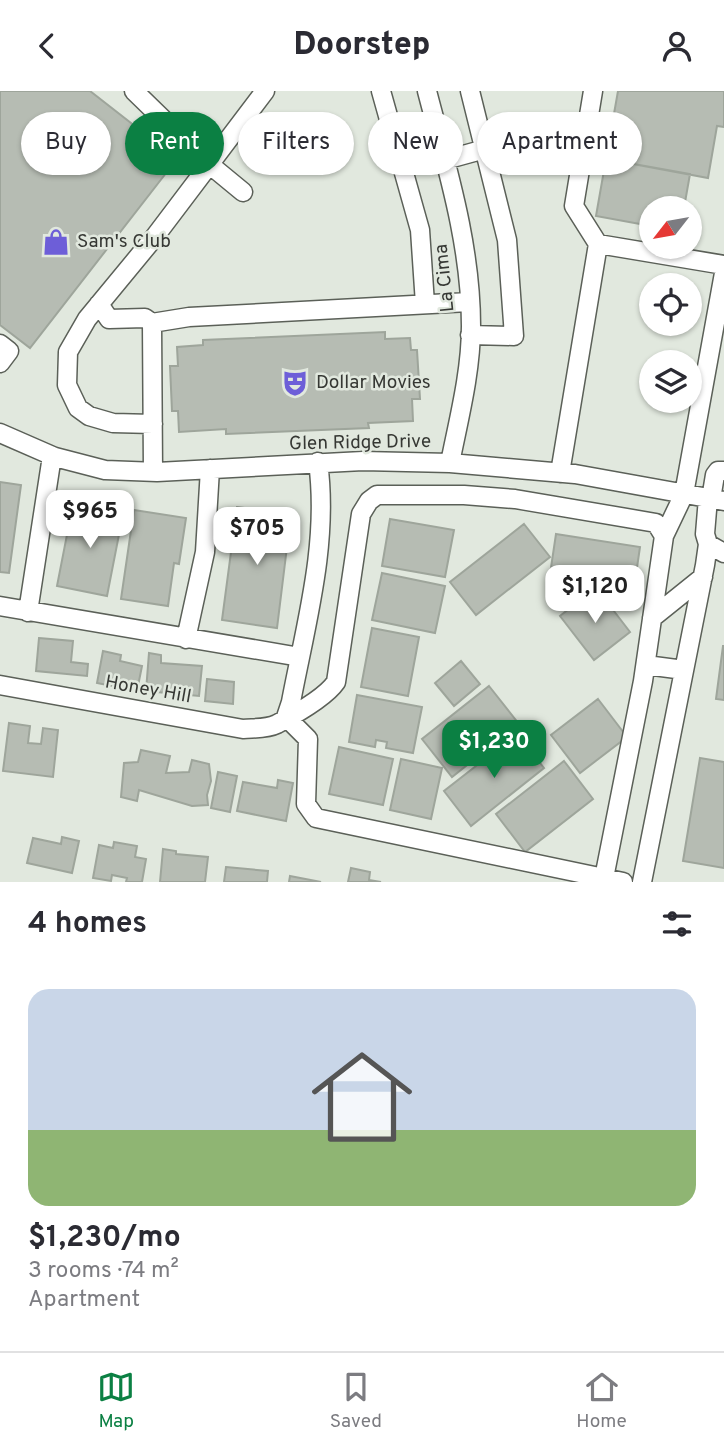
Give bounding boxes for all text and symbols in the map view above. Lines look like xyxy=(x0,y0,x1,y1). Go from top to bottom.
text: Doorstep xyxy=(294,26,430,66)
icon: back xyxy=(28,27,66,65)
icon: person xyxy=(658,27,696,65)
chip: Buy xyxy=(21,112,111,175)
chip: Rent xyxy=(125,112,224,175)
chip: Filters xyxy=(238,112,354,175)
chip: New xyxy=(368,112,463,175)
chip: Apartment xyxy=(477,112,642,175)
north arrow xyxy=(639,196,702,259)
map controls xyxy=(639,196,702,413)
shop icon: Sam's Club xyxy=(41,227,71,257)
place label: Sam's Club xyxy=(77,230,171,254)
street label: La Cima xyxy=(429,243,461,313)
button: locate xyxy=(639,273,702,336)
button: layers xyxy=(639,350,702,413)
theatre icon: Dollar Movies xyxy=(280,368,310,398)
place label: Dollar Movies xyxy=(316,371,431,395)
street label: Glen Ridge Drive xyxy=(289,430,431,456)
pin: $965 xyxy=(49,491,131,550)
text: $965 xyxy=(62,498,118,527)
pin: $705 xyxy=(216,507,298,567)
text: $705 xyxy=(229,515,285,544)
pin: $1,120 xyxy=(538,566,652,625)
text: $1,120 xyxy=(561,573,629,602)
street label: Honey Hill xyxy=(103,671,193,709)
pin: $1,230 xyxy=(437,721,551,780)
text: $1,230 xyxy=(458,728,530,757)
icon: filters xyxy=(658,905,696,943)
text: 4 homes xyxy=(28,906,147,943)
icon: home xyxy=(299,1034,425,1160)
text: $1,230/mo xyxy=(28,1220,181,1257)
text: 3 rooms · 74 m² xyxy=(28,1257,179,1286)
text: Apartment xyxy=(28,1286,140,1315)
tab: Map xyxy=(97,1368,135,1434)
tab: Saved xyxy=(330,1368,382,1434)
tab: Home xyxy=(576,1368,627,1434)

